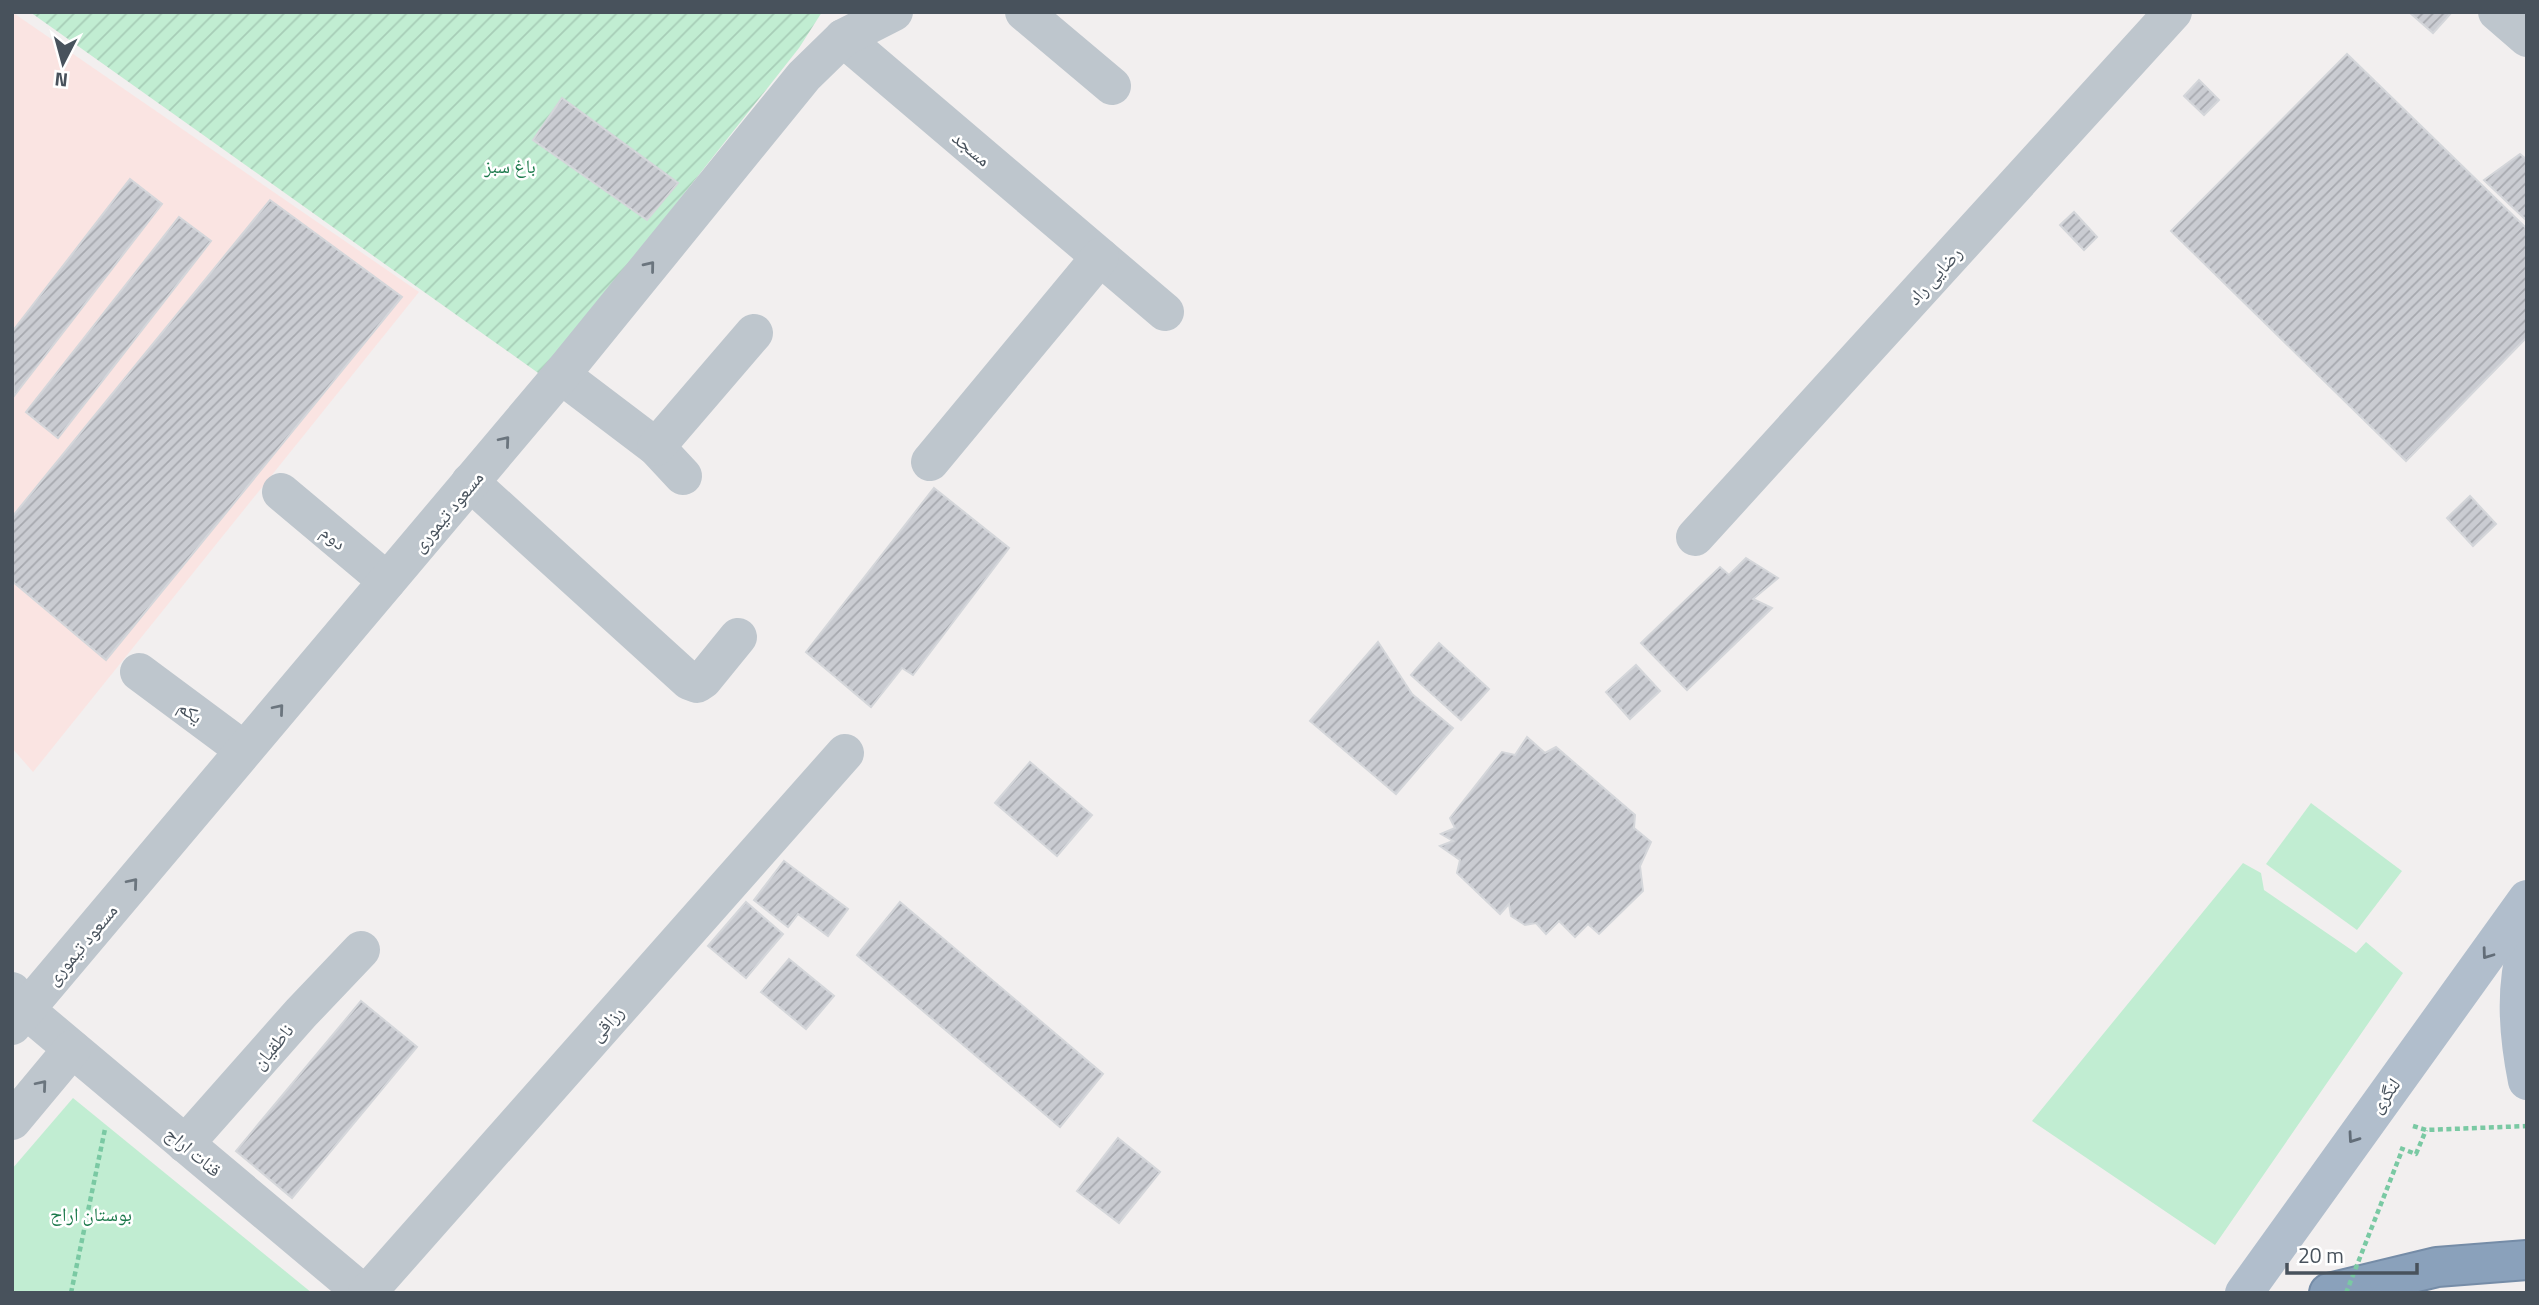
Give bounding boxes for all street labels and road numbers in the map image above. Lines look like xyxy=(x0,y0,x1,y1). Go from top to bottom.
street label: مسجد xyxy=(946,123,998,173)
street label: رضایی راد xyxy=(1900,239,1968,311)
street label: مسعود تیموری xyxy=(404,464,490,558)
street label: دوم xyxy=(315,518,353,557)
street label: یکم xyxy=(172,692,210,730)
street label: مسعود تیموری xyxy=(38,897,124,991)
street label: رزاقی xyxy=(582,998,630,1048)
street label: ناطقیان xyxy=(244,1016,300,1076)
street label: لنگری xyxy=(2361,1071,2407,1119)
street label: قنات اراج xyxy=(160,1119,228,1183)

